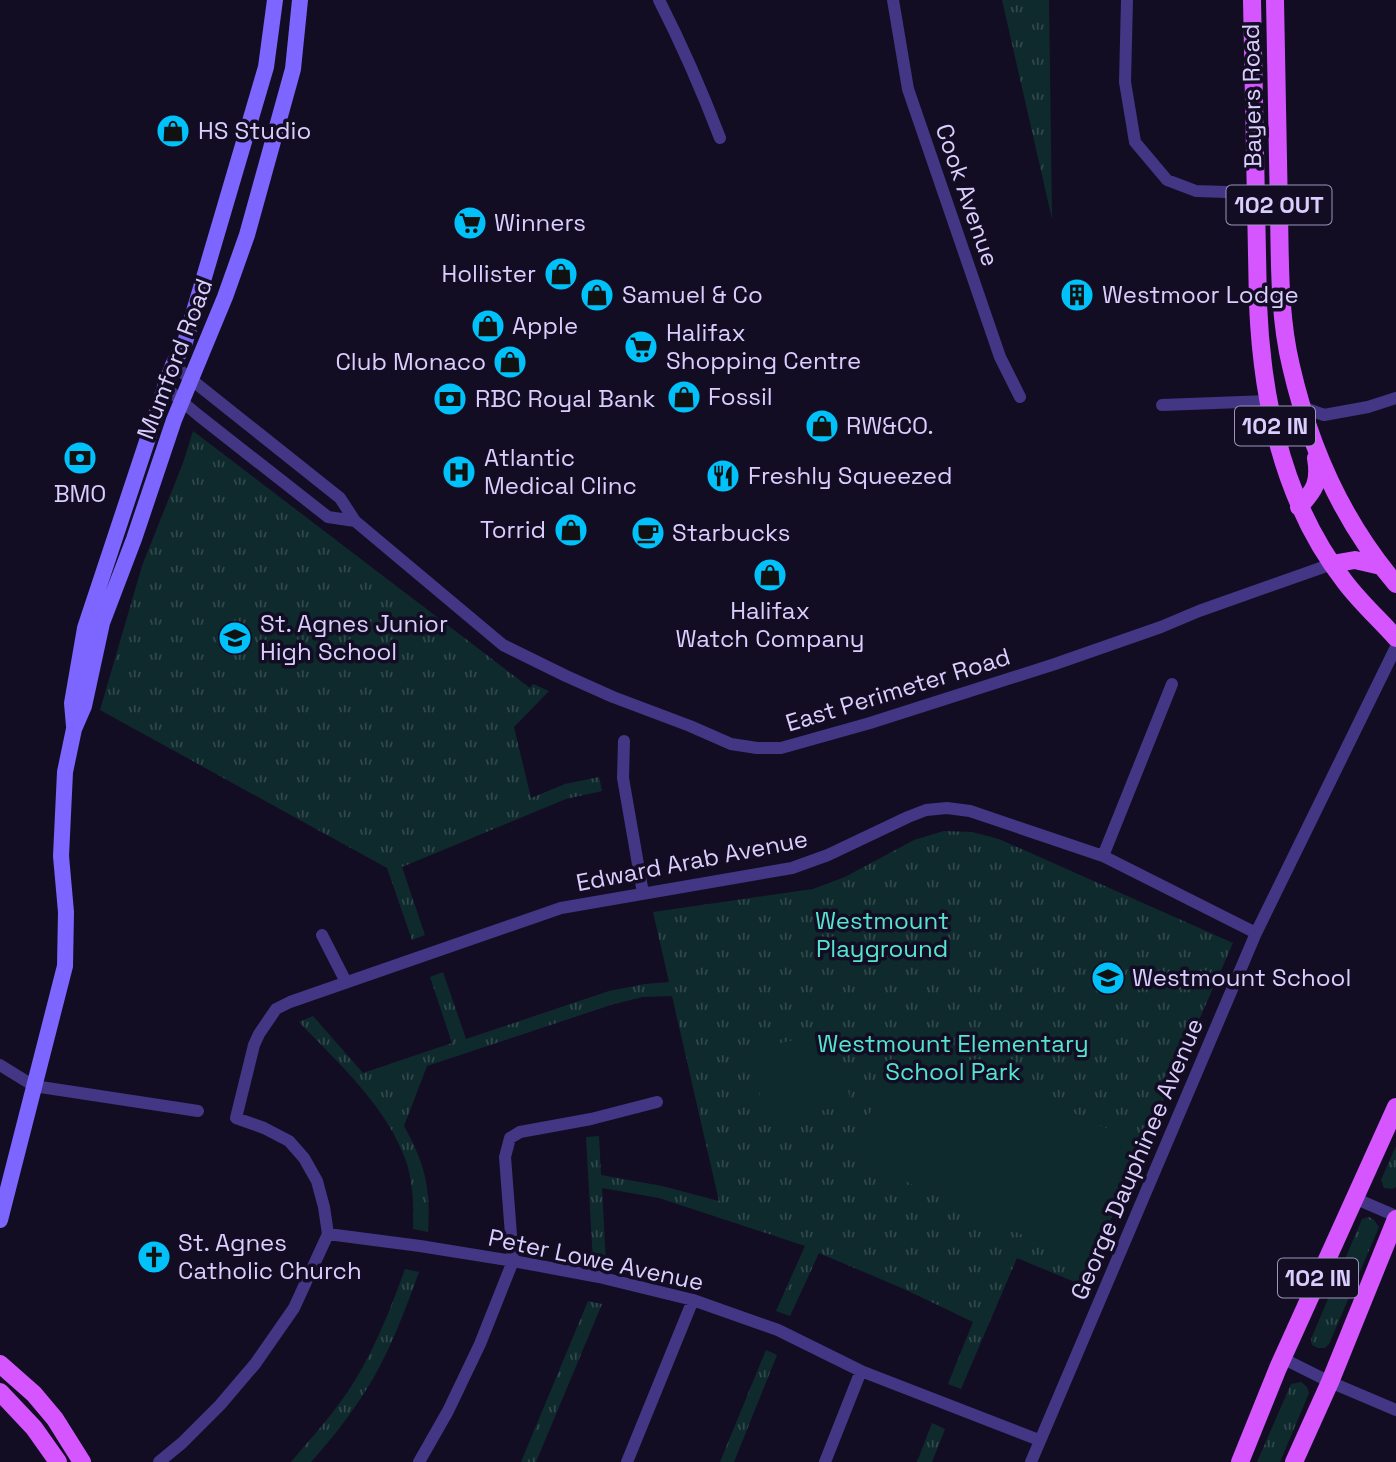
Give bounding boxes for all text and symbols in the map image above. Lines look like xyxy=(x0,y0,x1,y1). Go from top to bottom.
street label: Bayers Road xyxy=(1235,23,1268,169)
shop icon: HS Studio xyxy=(154,112,192,150)
place label: HS Studio xyxy=(198,115,311,146)
street label: Cook Avenue xyxy=(929,120,1006,270)
road number: 102 OUT xyxy=(1226,186,1332,224)
supermarket icon: Winners xyxy=(451,204,489,242)
place label: Winners xyxy=(494,207,586,238)
shop icon: Hollister xyxy=(542,255,580,293)
place label: Hollister xyxy=(442,258,536,289)
street label: Mumford Road xyxy=(130,274,219,444)
shop icon: Samuel & Co xyxy=(578,276,616,314)
building icon: Westmoor Lodge xyxy=(1058,276,1096,314)
place label: Samuel & Co xyxy=(622,279,763,310)
place label: Westmoor Lodge xyxy=(1102,279,1299,310)
shop icon: Apple xyxy=(469,307,507,345)
place label: Apple xyxy=(512,310,578,341)
place label: Halifax Shopping Centre xyxy=(666,317,861,376)
supermarket icon: Halifax Shopping Centre xyxy=(622,328,660,366)
shop icon: Club Monaco xyxy=(491,343,529,381)
place label: Club Monaco xyxy=(335,346,486,377)
shop icon: Fossil xyxy=(665,378,703,416)
bank icon: RBC Royal Bank xyxy=(431,380,469,418)
place label: Fossil xyxy=(708,381,773,412)
place label: RBC Royal Bank xyxy=(475,383,655,414)
road number: 102 IN xyxy=(1235,406,1315,446)
shop icon: RW&CO. xyxy=(803,407,841,445)
place label: RW&CO. xyxy=(846,410,934,441)
bank icon: BMO xyxy=(61,439,99,477)
place label: Atlantic Medical Clinc xyxy=(484,442,637,501)
hospital icon: Atlantic Medical Clinc xyxy=(440,453,478,491)
restaurant icon: Freshly Squeezed xyxy=(704,457,742,495)
place label: Freshly Squeezed xyxy=(748,460,952,491)
place label: BMO xyxy=(54,478,106,509)
shop icon: Torrid xyxy=(552,511,590,549)
place label: Torrid xyxy=(480,514,546,545)
cafe icon: Starbucks xyxy=(629,514,667,552)
place label: Starbucks xyxy=(672,517,790,548)
shop icon: Halifax Watch Company xyxy=(751,556,789,594)
place label: Halifax Watch Company xyxy=(676,595,864,654)
place label: St. Agnes Junior High School xyxy=(260,608,448,667)
school or university icon: St. Agnes Junior High School xyxy=(216,619,254,657)
street label: East Perimeter Road xyxy=(782,641,1014,738)
street label: Edward Arab Avenue xyxy=(573,823,810,898)
park label: Westmount Playground xyxy=(815,905,949,964)
school or university icon: Westmount School xyxy=(1089,959,1127,997)
place label: Westmount School xyxy=(1132,962,1351,993)
street label: George Dauphinee Avenue xyxy=(1063,1013,1210,1304)
park label: Westmount Elementary School Park xyxy=(817,1028,1089,1087)
street label: Peter Lowe Avenue xyxy=(486,1222,707,1297)
place label: St. Agnes Catholic Church xyxy=(178,1227,362,1286)
church icon: St. Agnes Catholic Church xyxy=(135,1238,173,1276)
road number: 102 IN xyxy=(1278,1259,1358,1298)

